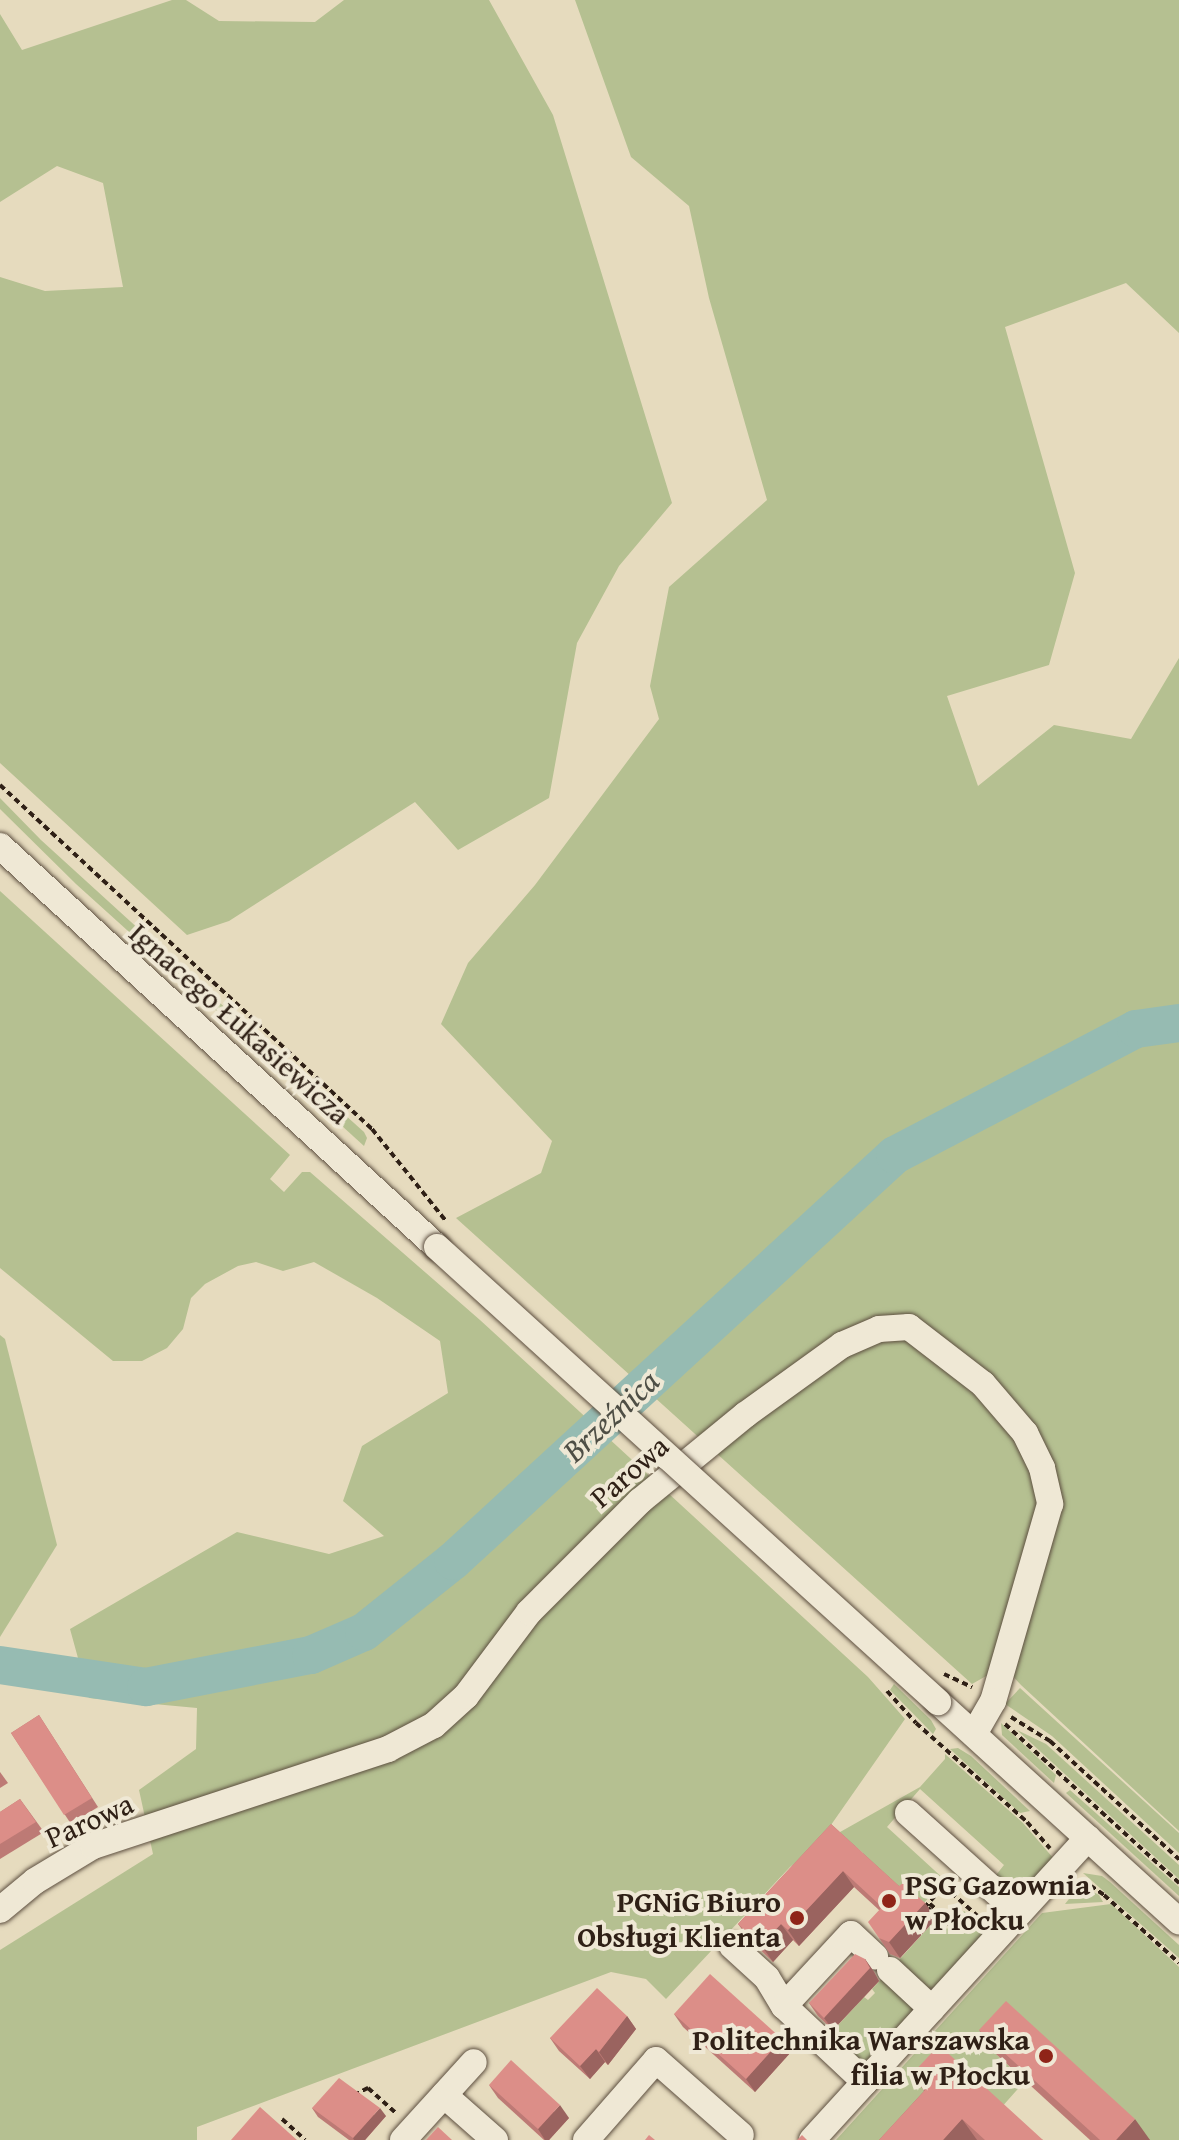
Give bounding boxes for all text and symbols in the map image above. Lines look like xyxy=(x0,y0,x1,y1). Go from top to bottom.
street label: Ignacego Łukasiewicza xyxy=(122,914,358,1132)
water label: Brzeźnica xyxy=(555,1362,667,1470)
street label: Parowa xyxy=(582,1427,676,1515)
street label: Parowa xyxy=(40,1785,138,1855)
place label: PSG Gazownia w Płocku xyxy=(905,1866,1090,1936)
place label: PGNiG Biuro Obsługi Klienta xyxy=(577,1883,781,1954)
marker: PSG Gazownia w Płocku xyxy=(880,1892,898,1910)
marker: PGNiG Biuro Obsługi Klienta xyxy=(788,1909,806,1927)
place label: Politechnika Warszawska filia w Płocku xyxy=(692,2021,1030,2092)
marker: Politechnika Warszawska filia w Płocku xyxy=(1037,2047,1055,2065)

